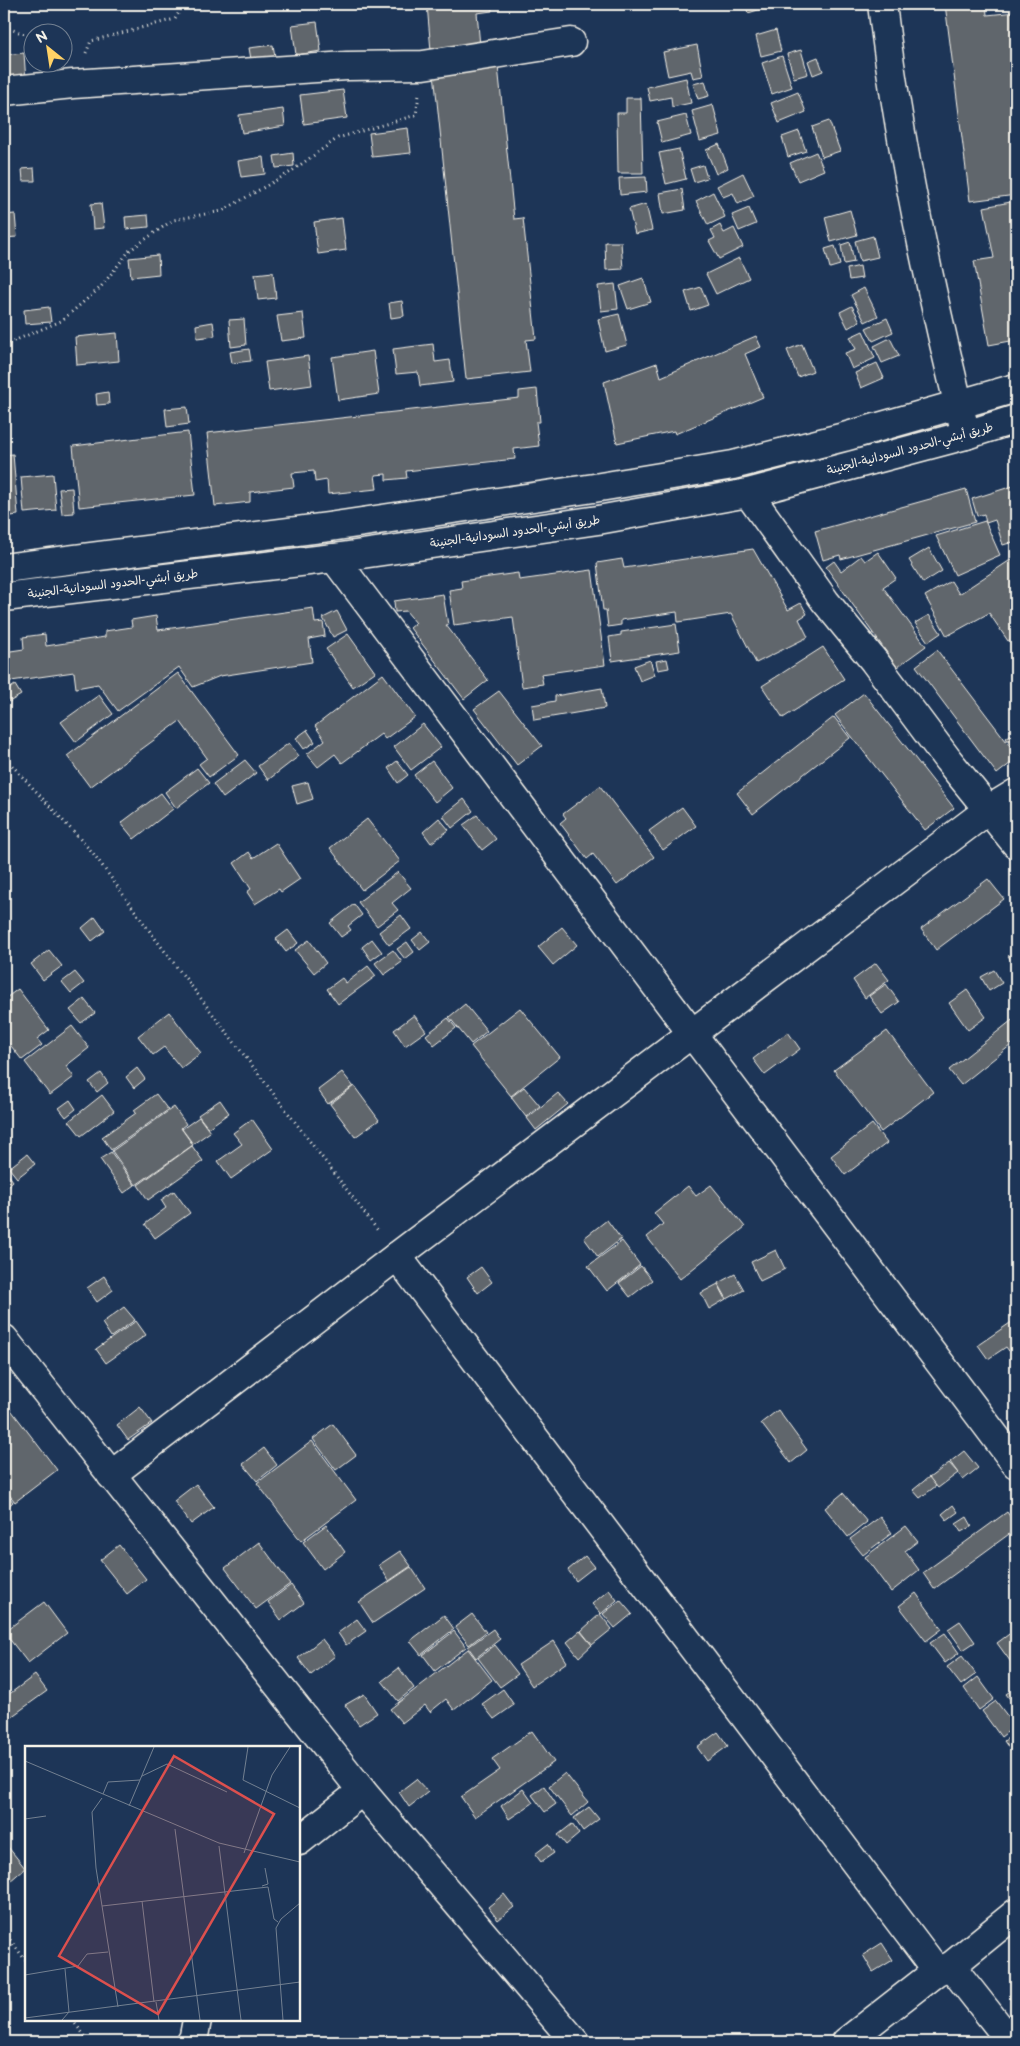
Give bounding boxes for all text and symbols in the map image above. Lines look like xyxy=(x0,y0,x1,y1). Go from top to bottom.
north arrow xyxy=(22,22,72,72)
text: N xyxy=(33,27,51,47)
street label: طريق أبشي-الحدود السودانية-الجنينة xyxy=(825,420,996,481)
street label: طريق أبشي-الحدود السودانية-الجنينة xyxy=(429,513,601,554)
street label: طريق أبشي-الحدود السودانية-الجنينة xyxy=(27,566,199,605)
inset map xyxy=(25,1746,300,2021)

